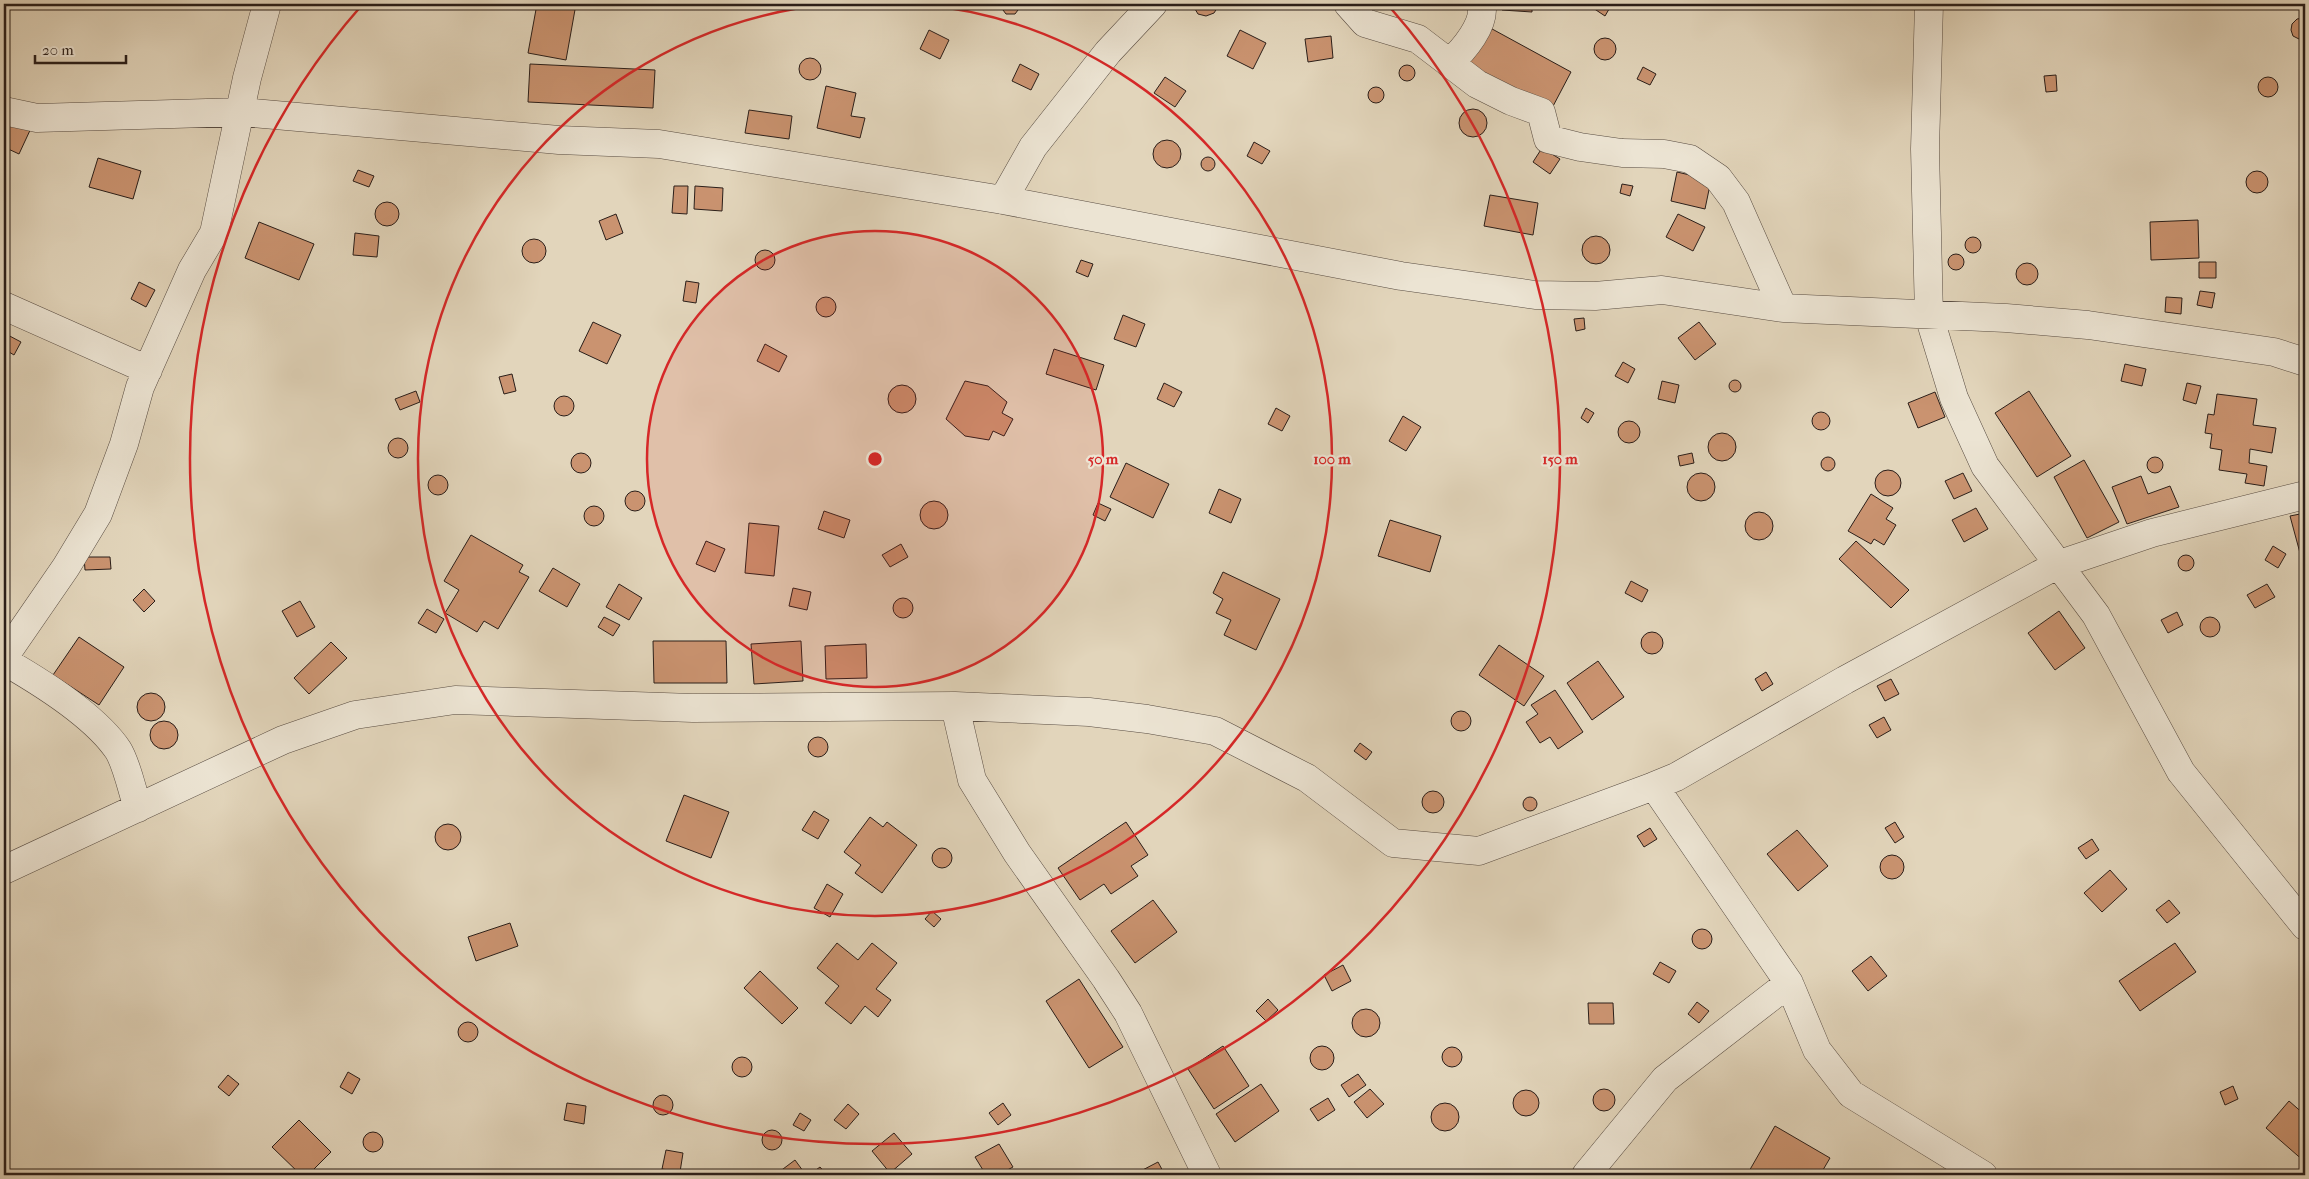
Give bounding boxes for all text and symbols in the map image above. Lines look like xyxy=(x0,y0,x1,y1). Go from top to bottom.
scale bar xyxy=(35,32,126,64)
text: 20 m xyxy=(42,41,74,59)
centre of rings xyxy=(866,450,884,468)
text: 50 m xyxy=(1088,450,1119,468)
text: 100 m xyxy=(1313,450,1351,468)
text: 150 m xyxy=(1542,450,1578,468)

